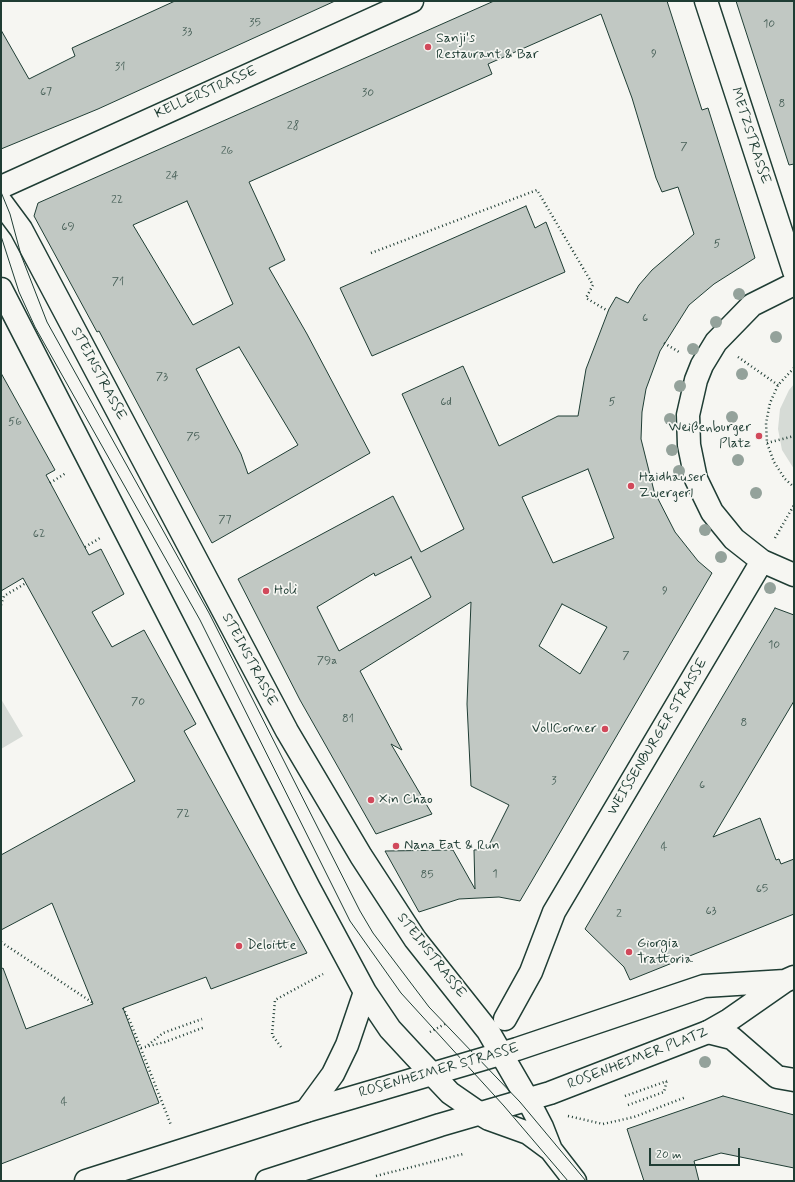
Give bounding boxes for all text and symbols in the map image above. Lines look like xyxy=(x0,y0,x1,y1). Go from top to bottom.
house number: 35 xyxy=(249,16,261,30)
house number: 10 xyxy=(763,17,775,31)
house number: 33 xyxy=(182,25,192,39)
place label: Sanji's Restaurant & Bar xyxy=(436,31,539,64)
marker: Sanji's Restaurant & Bar xyxy=(423,42,433,52)
house number: 9 xyxy=(651,47,657,61)
house number: 31 xyxy=(115,60,125,74)
street label: KELLERSTRASSE xyxy=(152,63,260,123)
house number: 67 xyxy=(40,85,52,99)
house number: 30 xyxy=(362,86,374,100)
street label: METZSTRASSE xyxy=(726,86,774,186)
house number: 8 xyxy=(779,97,785,111)
house number: 28 xyxy=(287,119,299,133)
house number: 7 xyxy=(680,140,688,154)
house number: 26 xyxy=(221,144,233,158)
house number: 24 xyxy=(165,169,179,183)
house number: 22 xyxy=(111,193,123,207)
house number: 69 xyxy=(61,220,75,234)
house number: 5 xyxy=(713,237,721,251)
house number: 71 xyxy=(112,275,124,289)
house number: 6 xyxy=(642,311,648,325)
street label: STEINSTRASSE xyxy=(66,325,130,423)
house number: 73 xyxy=(156,370,168,384)
house number: 6d xyxy=(440,395,452,409)
house number: 5 xyxy=(608,395,616,409)
house number: 56 xyxy=(8,415,22,429)
place label: Weißenburger Platz xyxy=(668,420,751,452)
house number: 75 xyxy=(186,430,200,444)
marker: Weißenburger Platz xyxy=(754,431,764,441)
place label: Haidhauser Zwergerl xyxy=(639,470,705,502)
marker: Haidhauser Zwergerl xyxy=(626,481,636,491)
house number: 77 xyxy=(218,513,232,527)
house number: 62 xyxy=(33,527,45,541)
place label: Holi xyxy=(274,583,297,599)
house number: 9 xyxy=(662,584,668,598)
marker: Holi xyxy=(261,586,271,596)
street label: STEINSTRASSE xyxy=(217,611,281,709)
house number: 10 xyxy=(768,638,780,652)
house number: 7 xyxy=(622,649,630,663)
house number: 79a xyxy=(317,654,337,668)
street label: WEISSENBURGER STRASSE xyxy=(604,655,712,819)
house number: 70 xyxy=(131,695,145,709)
house number: 81 xyxy=(342,712,354,726)
house number: 8 xyxy=(741,716,747,730)
place label: VollCorner xyxy=(532,721,597,737)
marker: VollCorner xyxy=(600,724,610,734)
house number: 3 xyxy=(551,774,557,788)
house number: 6 xyxy=(699,778,705,792)
place label: Xin Chao xyxy=(379,792,433,808)
marker: Xin Chao xyxy=(366,795,376,805)
house number: 72 xyxy=(176,807,190,821)
place label: Nana Eat & Run xyxy=(404,838,500,854)
house number: 4 xyxy=(661,840,667,854)
marker: Nana Eat & Run xyxy=(391,841,401,851)
house number: 1 xyxy=(492,867,498,881)
house number: 85 xyxy=(420,868,434,882)
house number: 65 xyxy=(756,882,768,896)
house number: 63 xyxy=(705,904,717,918)
house number: 2 xyxy=(616,907,622,921)
street label: STEINSTRASSE xyxy=(393,910,469,1002)
place label: Giorgia Trattoria xyxy=(637,936,693,968)
place label: Deloitte xyxy=(247,938,296,954)
marker: Deloitte xyxy=(234,941,244,951)
marker: Giorgia Trattoria xyxy=(624,947,634,957)
street label: ROSENHEIMER PLATZ xyxy=(565,1024,711,1094)
street label: ROSENHEIMER STRASSE xyxy=(357,1040,521,1102)
house number: 4 xyxy=(61,1095,67,1109)
scale bar xyxy=(651,1140,742,1166)
text: 20 m xyxy=(656,1147,682,1163)

